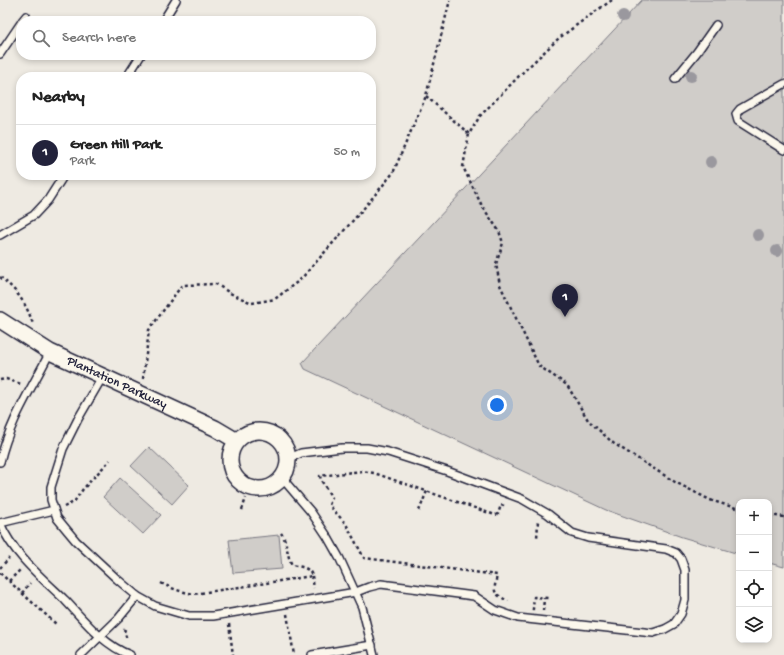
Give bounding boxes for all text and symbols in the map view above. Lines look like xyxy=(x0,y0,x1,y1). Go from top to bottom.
search box xyxy=(16,16,376,60)
icon: search xyxy=(30,27,52,49)
text: Search here xyxy=(62,29,136,47)
text: Nearby xyxy=(32,88,85,108)
text: Green Hill Park xyxy=(70,136,162,154)
text: 1 xyxy=(42,145,48,160)
text: 50 m xyxy=(333,145,360,160)
text: Park xyxy=(70,154,95,169)
pin: 1 xyxy=(552,284,578,317)
street label: Plantation Parkway xyxy=(63,353,170,413)
your location xyxy=(487,395,507,415)
map controls xyxy=(736,499,772,643)
button: + xyxy=(736,499,772,535)
button: − xyxy=(736,535,772,571)
button: locate xyxy=(736,571,772,607)
button: layers xyxy=(736,607,772,643)

